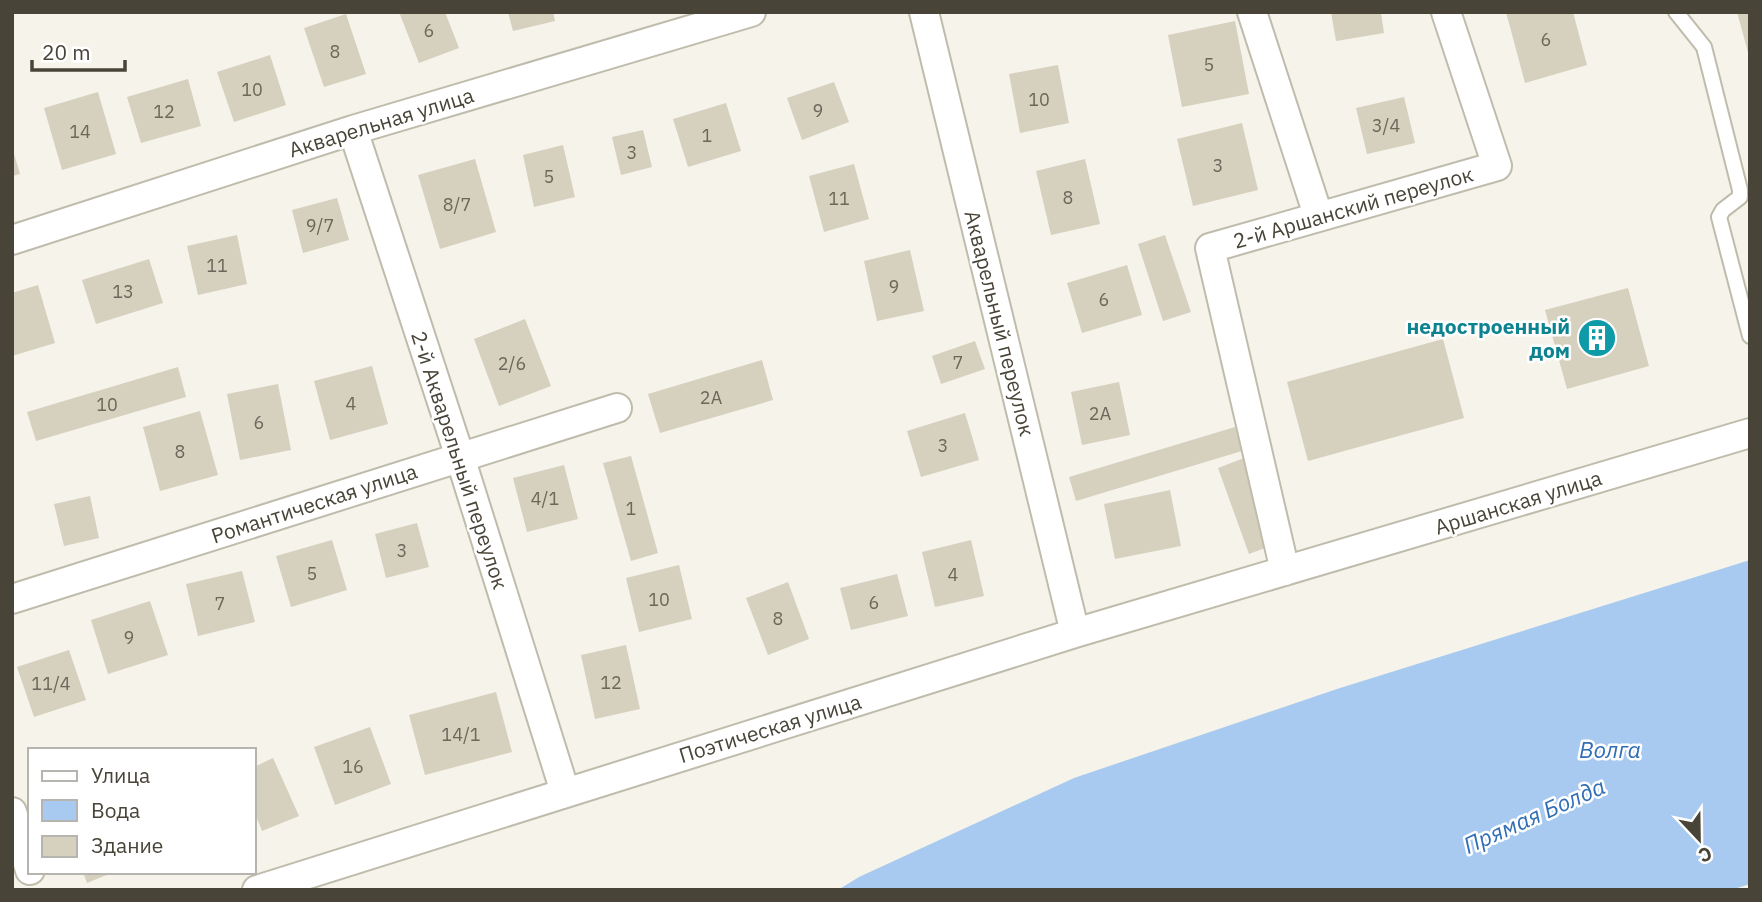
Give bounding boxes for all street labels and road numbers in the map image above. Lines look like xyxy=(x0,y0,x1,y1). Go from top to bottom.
street label: Акварельная улица xyxy=(285,81,477,163)
street label: 2-й Аршанский переулок xyxy=(1230,159,1476,255)
street label: Акварельный переулок xyxy=(958,207,1042,439)
street label: 2-й Акварельный переулок xyxy=(405,327,515,593)
street label: Романтическая улица xyxy=(208,456,420,550)
street label: Аршанская улица xyxy=(1431,463,1605,541)
street label: Поэтическая улица xyxy=(675,687,865,769)

